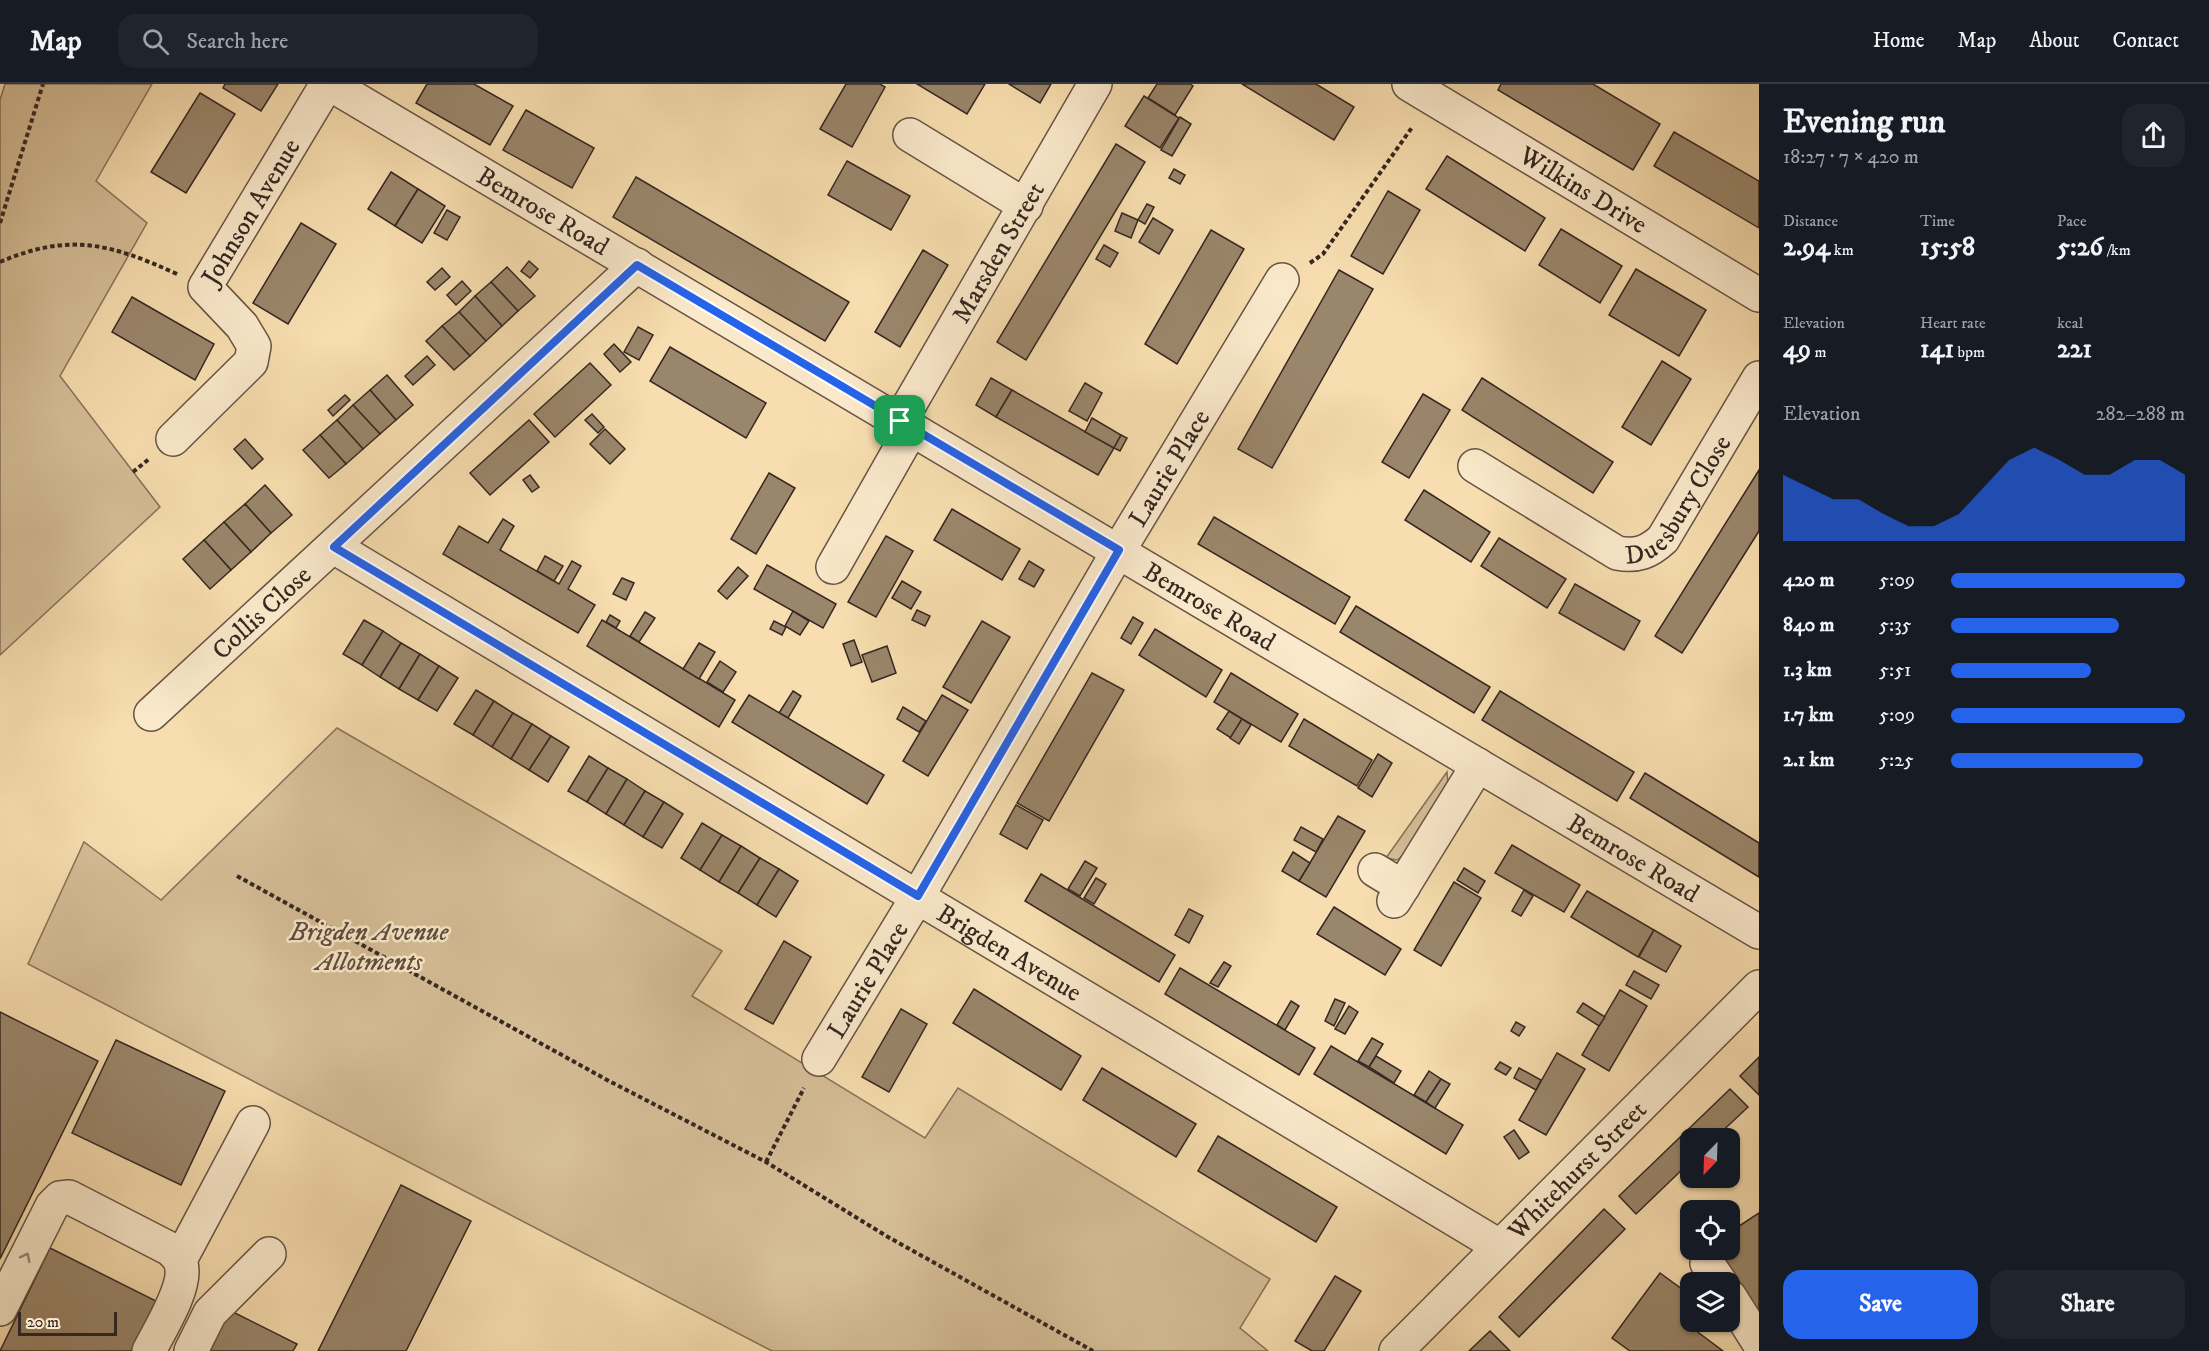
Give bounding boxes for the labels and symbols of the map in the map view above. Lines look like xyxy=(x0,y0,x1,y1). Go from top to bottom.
street label: Johnson Avenue xyxy=(194,133,308,293)
street label: Wilkins Drive xyxy=(1512,139,1653,242)
street label: Bemrose Road xyxy=(470,160,615,264)
street label: Marsden Street xyxy=(945,176,1053,329)
pin xyxy=(874,395,925,446)
street label: Laurie Place xyxy=(1122,404,1218,533)
street label: Duesbury Close xyxy=(1623,430,1739,573)
street label: Bemrose Road xyxy=(1137,555,1281,659)
street label: Collis Close xyxy=(206,559,319,667)
street label: Bemrose Road xyxy=(1561,807,1705,911)
street label: Brigden Avenue xyxy=(930,898,1087,1010)
park label: Brigden Avenue Allotments xyxy=(289,916,450,979)
street label: Laurie Place xyxy=(820,916,917,1045)
street label: Whitehurst Street xyxy=(1501,1094,1654,1248)
north arrow xyxy=(1680,1128,1740,1188)
one-way arrow xyxy=(19,1252,31,1263)
scale bar xyxy=(18,1309,117,1336)

